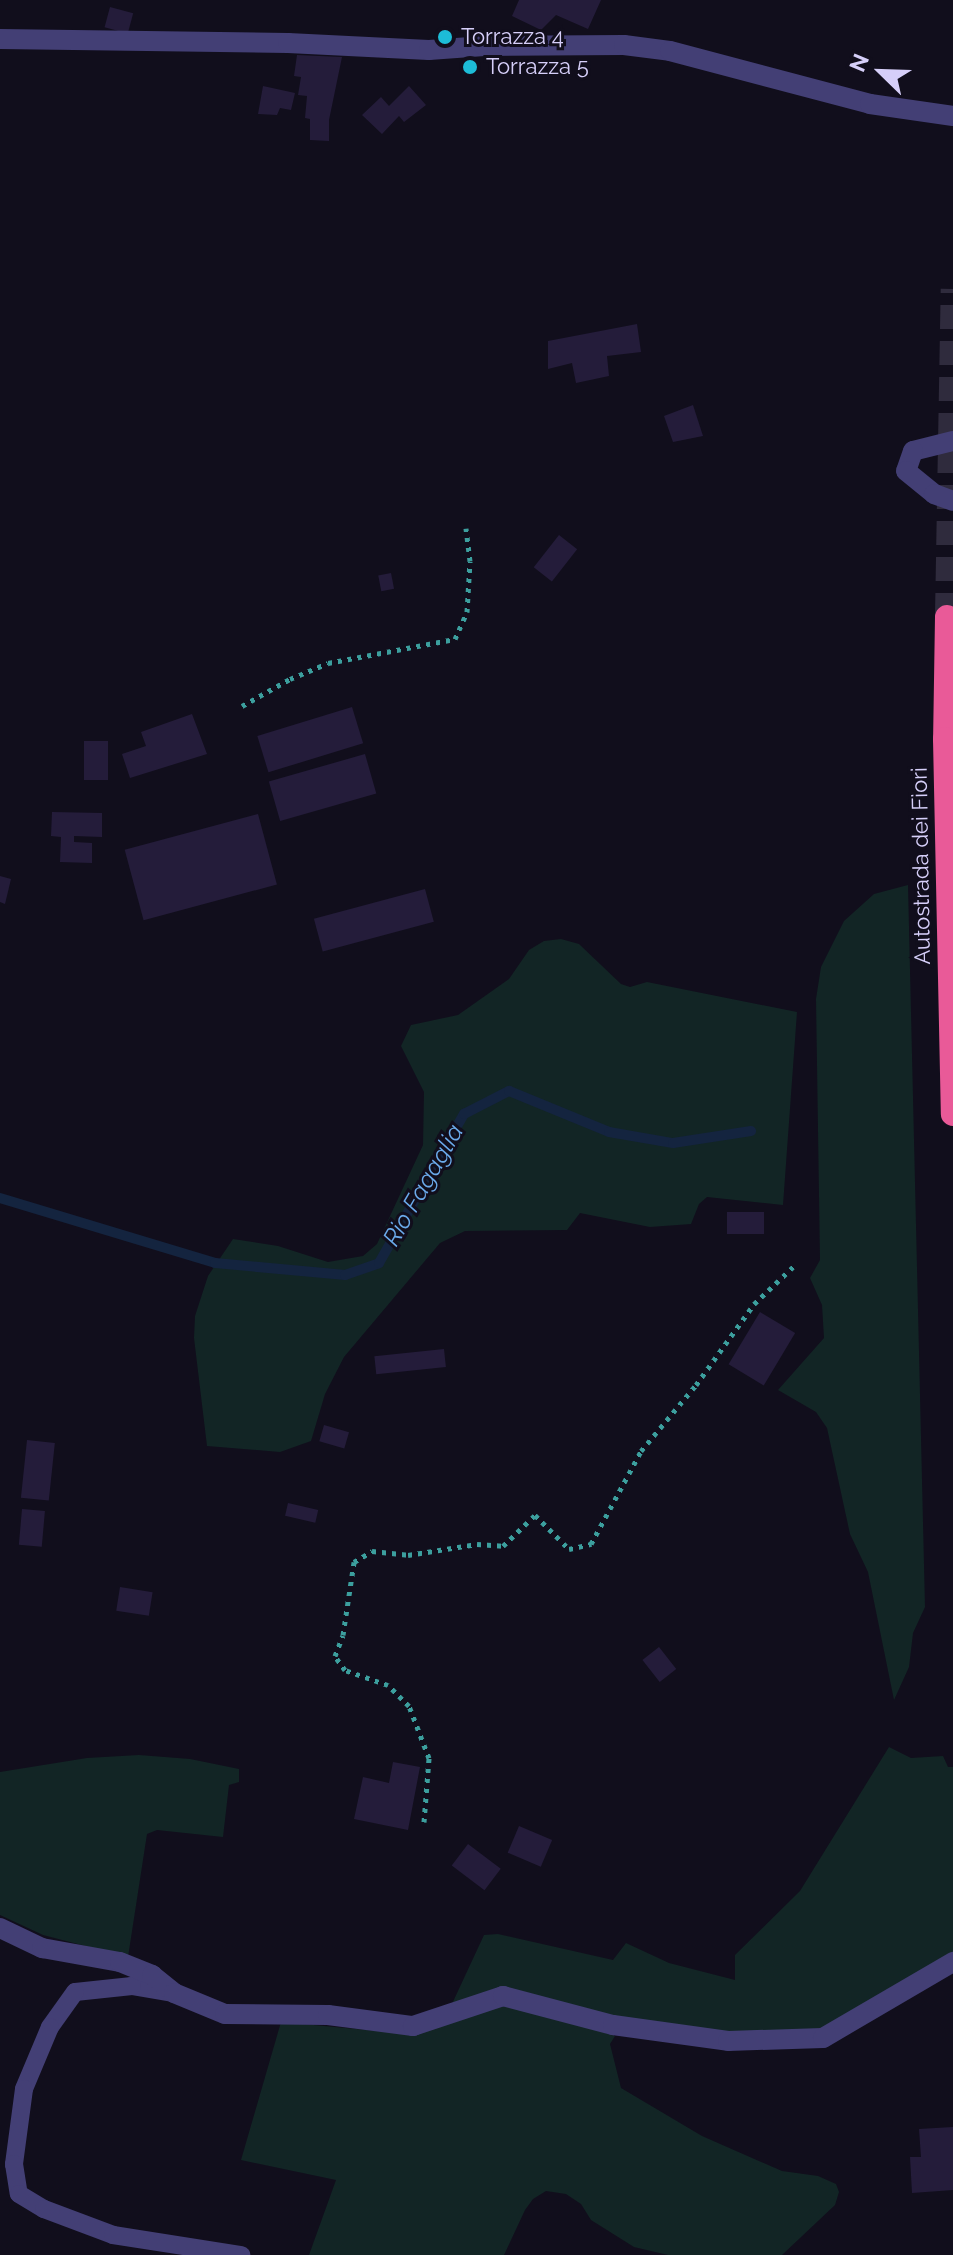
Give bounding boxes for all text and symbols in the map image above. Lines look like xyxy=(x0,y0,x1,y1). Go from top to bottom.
place label: Torrazza 4 xyxy=(461,24,564,50)
marker: Torrazza 4 xyxy=(436,28,454,46)
north arrow xyxy=(841,32,921,112)
text: N xyxy=(844,50,874,75)
place label: Torrazza 5 xyxy=(486,54,589,80)
marker: Torrazza 5 xyxy=(461,58,479,76)
street label: Autostrada dei Fiori xyxy=(906,767,936,965)
water label: Rio Fagaglia xyxy=(377,1119,469,1251)

